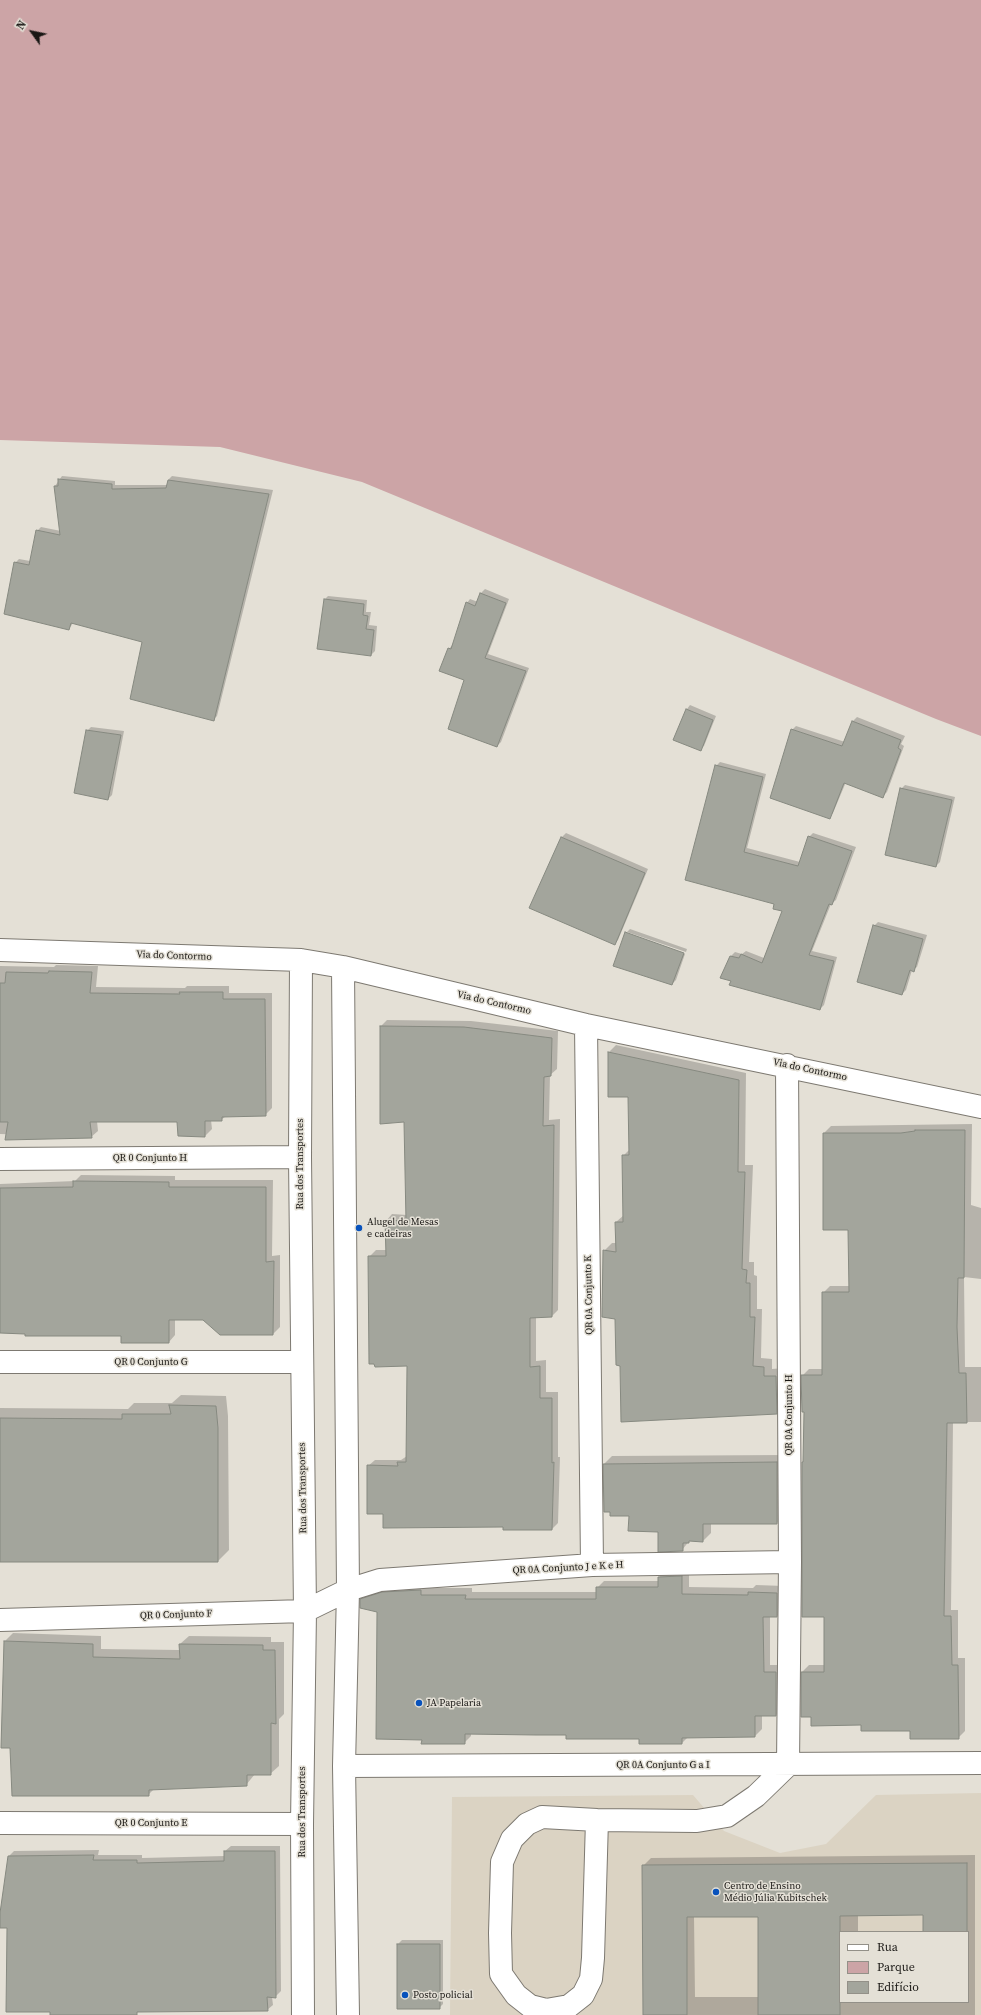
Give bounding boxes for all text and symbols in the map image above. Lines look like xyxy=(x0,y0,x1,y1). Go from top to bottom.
north arrow xyxy=(12,12,52,52)
text: N xyxy=(13,18,30,33)
street label: Via do Contormo xyxy=(136,949,212,963)
street label: Via do Contormo xyxy=(456,989,532,1017)
street label: Via do Contormo xyxy=(772,1056,848,1084)
street label: Rua dos Transportes xyxy=(294,1118,306,1210)
street label: QR 0 Conjunto H xyxy=(113,1152,187,1164)
place label: Alugel de Mesas e cadeiras xyxy=(367,1216,438,1240)
marker: Alugel de Mesas e cadeiras xyxy=(354,1223,364,1233)
street label: QR 0A Conjunto K xyxy=(582,1255,596,1335)
street label: QR 0 Conjunto G xyxy=(114,1356,188,1368)
street label: QR 0A Conjunto H xyxy=(783,1374,795,1456)
street label: Rua dos Transportes xyxy=(296,1442,310,1534)
street label: QR 0A Conjunto J e K e H xyxy=(512,1559,624,1577)
street label: QR 0 Conjunto F xyxy=(140,1608,212,1622)
place label: JA Papelaria xyxy=(427,1697,481,1709)
marker: JA Papelaria xyxy=(414,1698,424,1708)
street label: QR 0A Conjunto G a I xyxy=(616,1759,710,1771)
street label: Rua dos Transportes xyxy=(296,1766,308,1858)
street label: QR 0 Conjunto E xyxy=(115,1817,187,1829)
place label: Centro de Ensino Médio Júlia Kubitschek xyxy=(724,1880,827,1904)
marker: Centro de Ensino Médio Júlia Kubitschek xyxy=(711,1887,721,1897)
legend xyxy=(839,1931,969,2003)
text: Rua xyxy=(877,1939,898,1955)
text: Parque xyxy=(877,1959,915,1975)
text: Edifício xyxy=(877,1979,919,1995)
place label: Posto policial xyxy=(413,1989,473,2001)
marker: Posto policial xyxy=(400,1990,410,2000)

